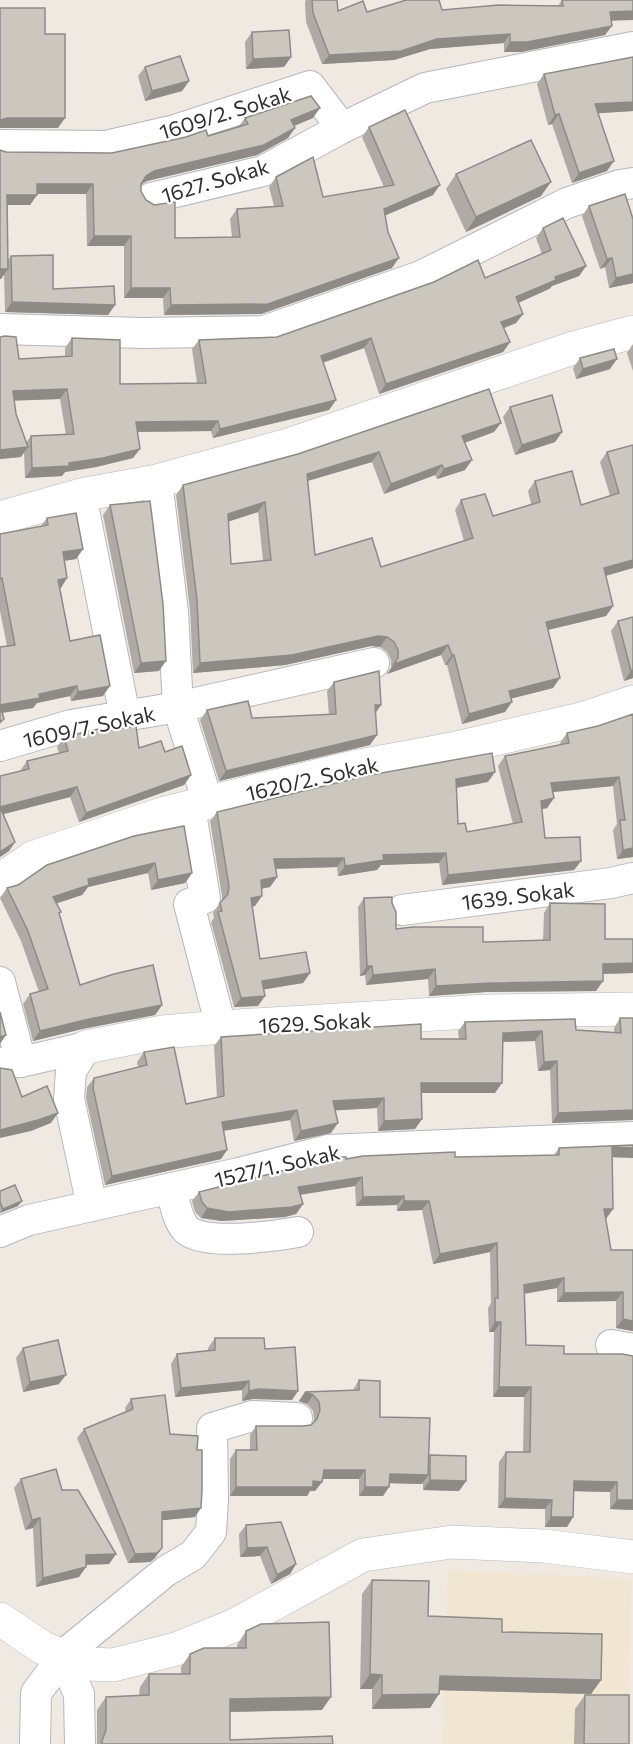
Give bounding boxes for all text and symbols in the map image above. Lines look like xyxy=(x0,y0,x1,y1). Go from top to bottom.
street label: 1609/2. Sokak xyxy=(156,80,294,144)
street label: 1627. Sokak xyxy=(158,153,272,207)
street label: 1609/7. Sokak xyxy=(21,700,157,752)
street label: 1620/2. Sokak xyxy=(243,751,381,805)
street label: 1639. Sokak xyxy=(460,876,576,914)
street label: 1629. Sokak xyxy=(258,1007,372,1037)
street label: 1527/1. Sokak xyxy=(212,1138,342,1192)

